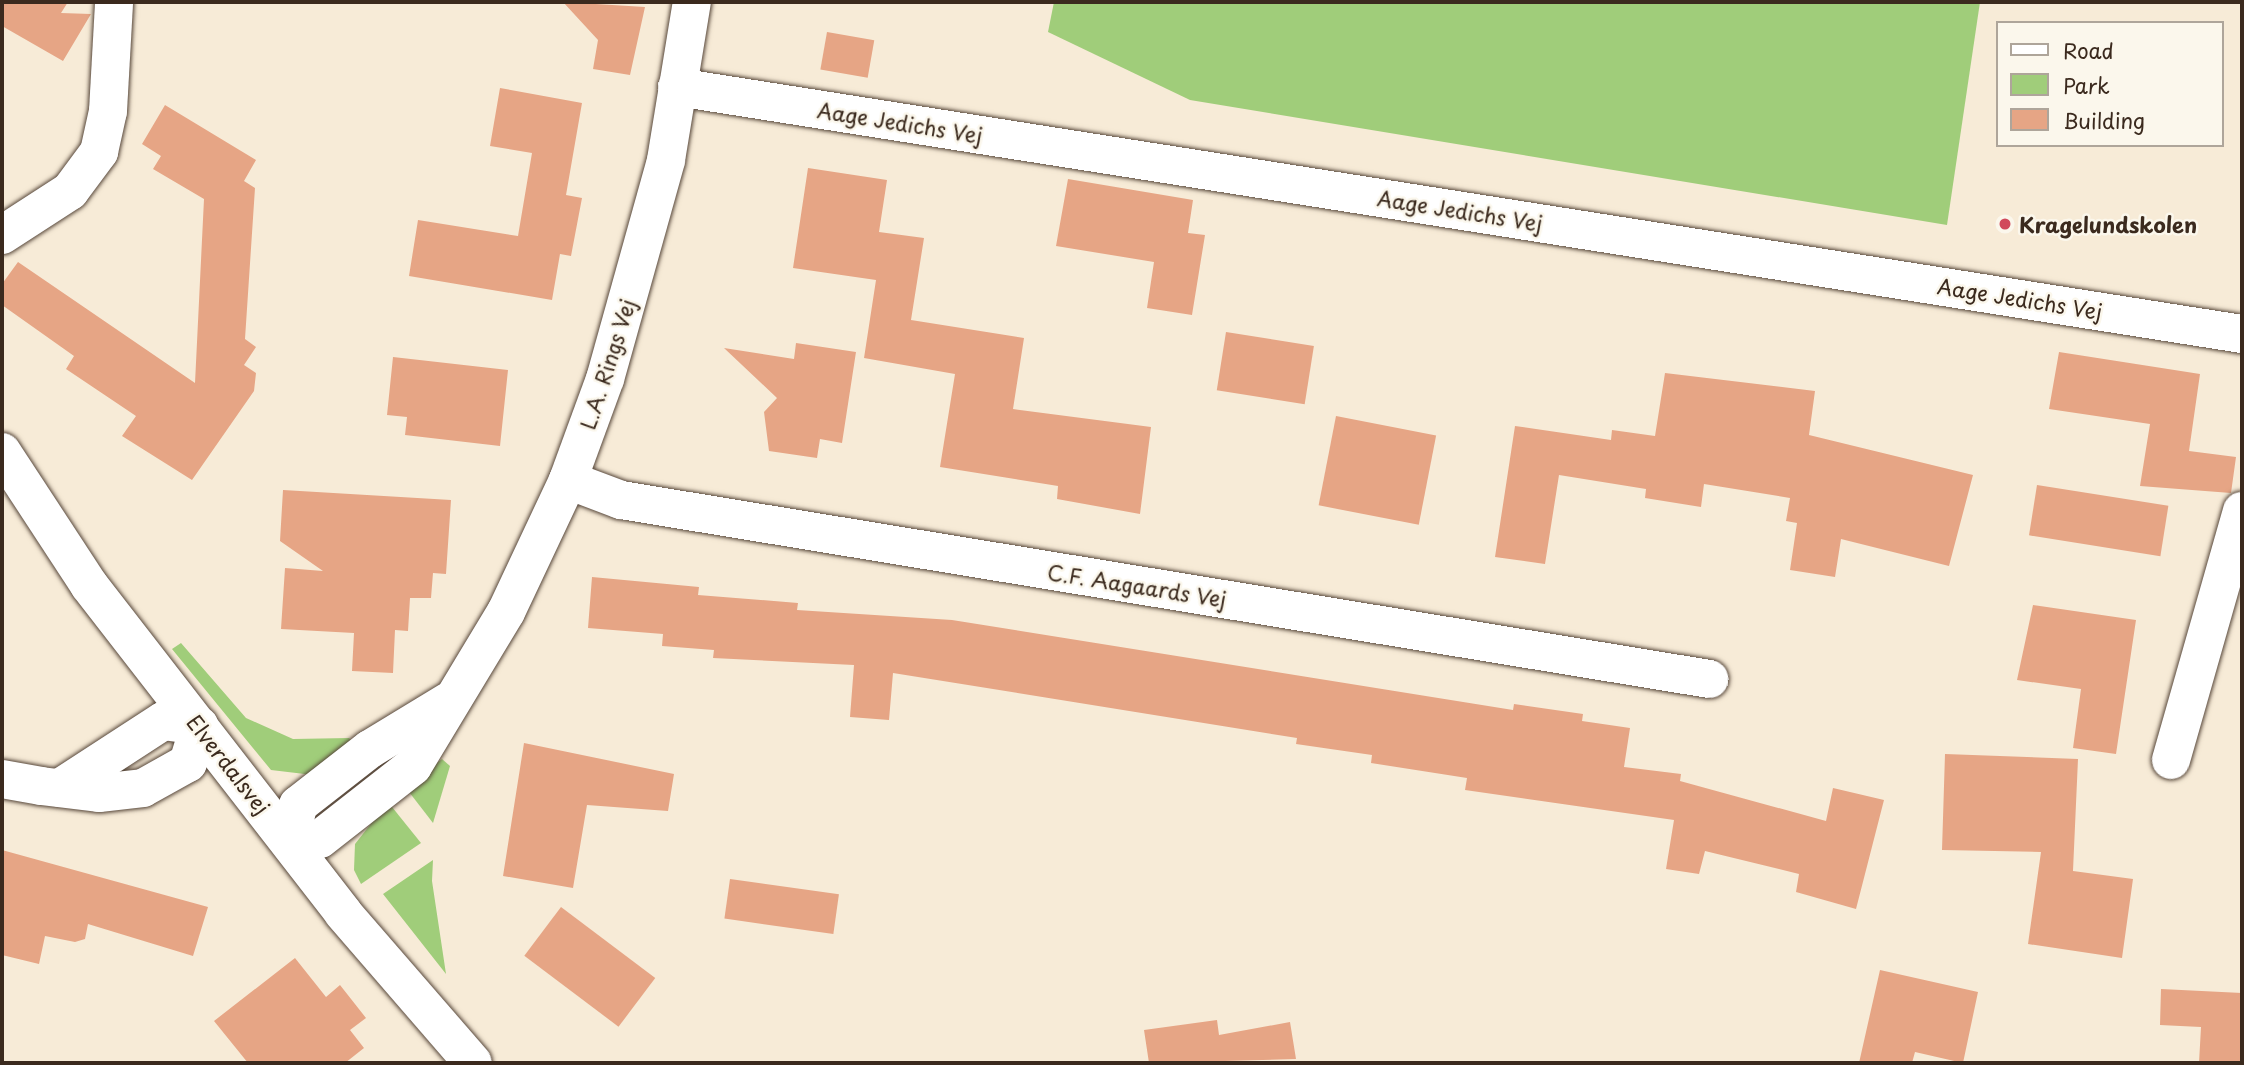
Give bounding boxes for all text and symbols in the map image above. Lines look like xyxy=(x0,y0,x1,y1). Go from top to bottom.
legend xyxy=(1996,21,2223,147)
text: Road xyxy=(2063,34,2114,66)
text: Park xyxy=(2063,69,2110,101)
street label: Aage Jedichs Vej xyxy=(815,96,985,148)
text: Building xyxy=(2063,104,2145,136)
street label: Aage Jedichs Vej xyxy=(1375,184,1545,236)
place label: Kragelundskolen xyxy=(2019,211,2197,237)
marker: Kragelundskolen xyxy=(1997,216,2013,232)
street label: Aage Jedichs Vej xyxy=(1935,272,2105,324)
street label: L.A. Rings Vej xyxy=(574,295,640,433)
street label: C.F. Aagaards Vej xyxy=(1046,559,1228,611)
street label: Elverdalsvej xyxy=(182,709,276,819)

